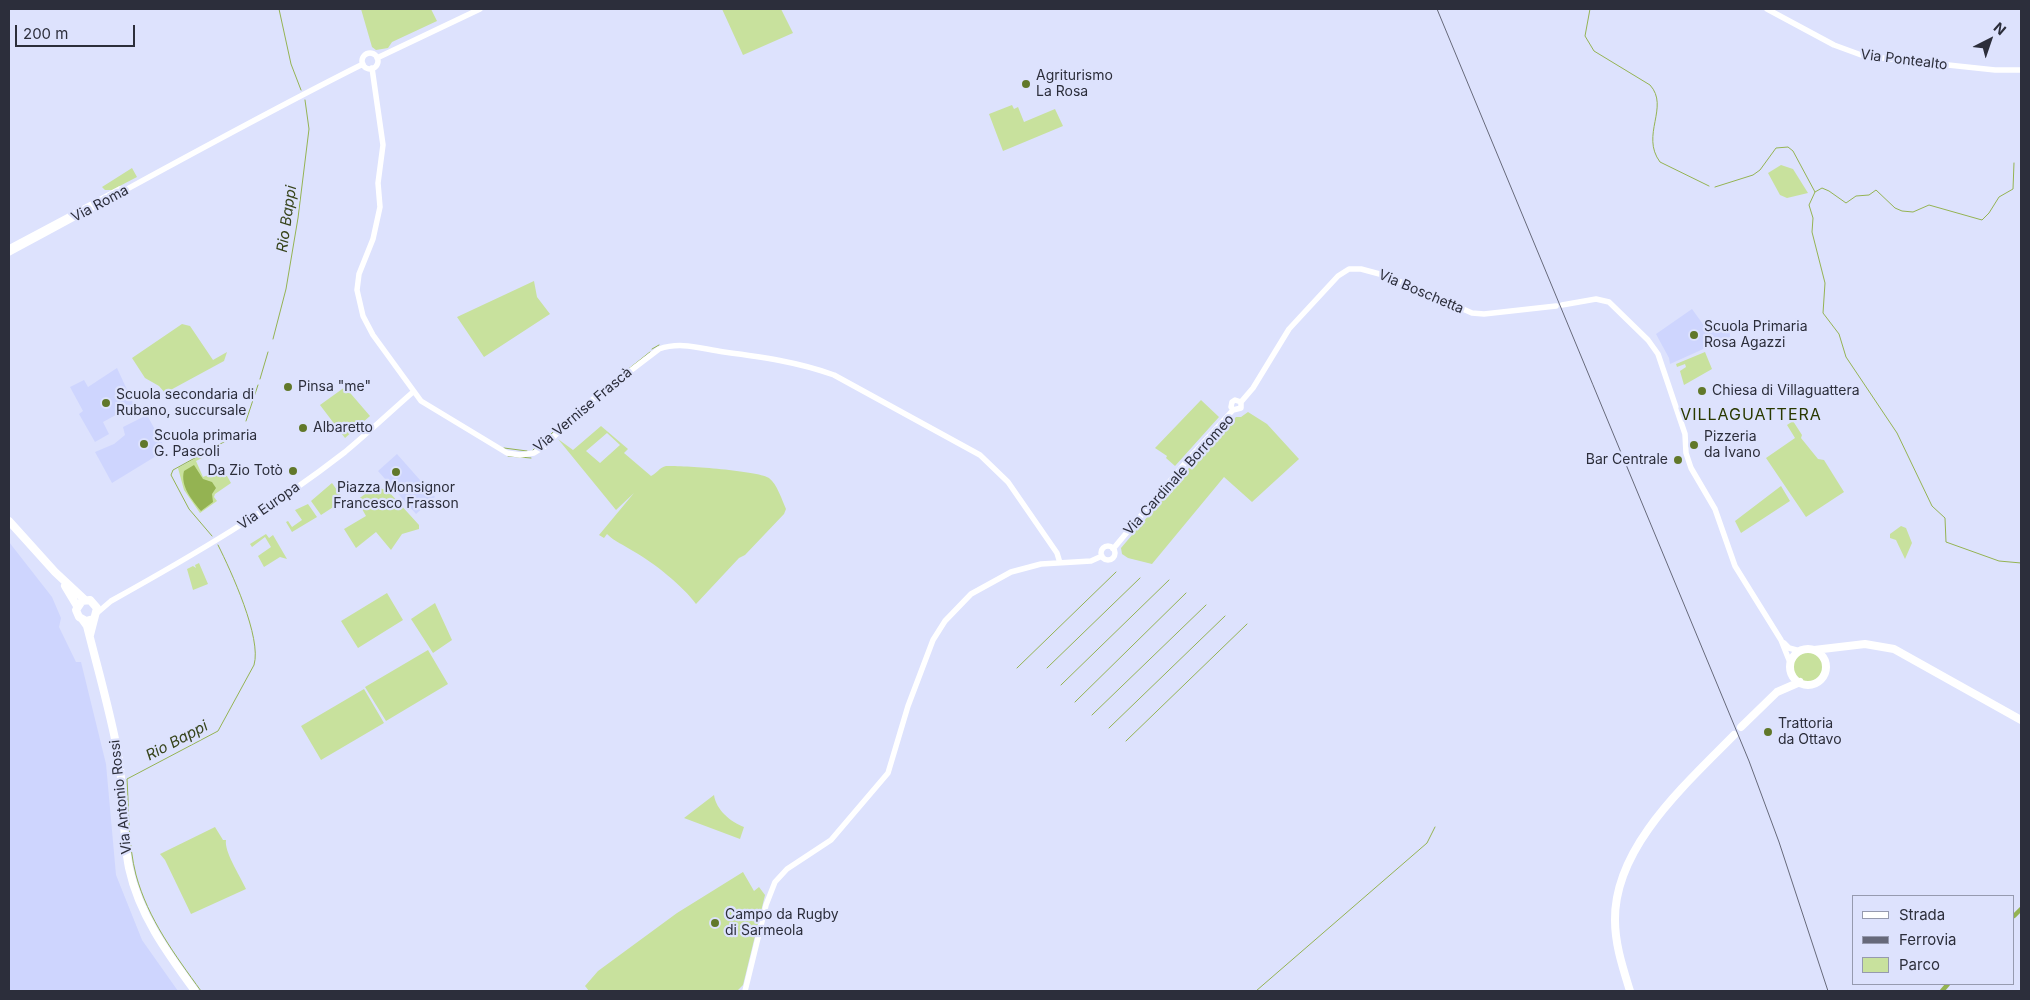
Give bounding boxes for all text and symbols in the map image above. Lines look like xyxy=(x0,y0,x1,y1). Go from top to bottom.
scale bar xyxy=(18,15,138,47)
north arrow xyxy=(1965,15,2015,65)
text: N xyxy=(1991,18,2010,38)
text: 200 m xyxy=(23,24,68,43)
street label: Via Pontealto xyxy=(1860,46,1948,74)
place label: Agriturismo La Rosa xyxy=(1036,68,1113,100)
marker: Agriturismo La Rosa xyxy=(1020,78,1032,90)
street label: Via Roma xyxy=(69,182,131,226)
water label: Rio Bappi xyxy=(273,184,301,254)
street label: Via Boschetta xyxy=(1376,266,1466,318)
place label: Scuola Primaria Rosa Agazzi xyxy=(1704,319,1808,352)
marker: Scuola Primaria Rosa Agazzi xyxy=(1688,329,1700,341)
street label: Via Vernise Frascà xyxy=(530,364,636,456)
place label: Pinsa "me" xyxy=(298,379,371,395)
marker: Pinsa "me" xyxy=(282,381,294,393)
place label: Chiesa di Villaguattera xyxy=(1712,383,1860,399)
marker: Chiesa di Villaguattera xyxy=(1696,385,1708,397)
place label: Scuola secondaria di Rubano, succursale xyxy=(116,387,254,420)
marker: Scuola secondaria di Rubano, succursale xyxy=(100,397,112,409)
district label: VILLAGUATTERA xyxy=(1679,405,1823,425)
street label: Via Cardinale Borromeo xyxy=(1120,411,1238,539)
place label: Albaretto xyxy=(313,420,373,436)
marker: Albaretto xyxy=(297,422,309,434)
place label: Scuola primaria G. Pascoli xyxy=(154,428,257,461)
place label: Pizzeria da Ivano xyxy=(1704,429,1761,462)
marker: Scuola primaria G. Pascoli xyxy=(138,438,150,450)
marker: Pizzeria da Ivano xyxy=(1688,439,1700,451)
place label: Bar Centrale xyxy=(1586,452,1668,468)
marker: Bar Centrale xyxy=(1672,454,1684,466)
place label: Da Zio Totò xyxy=(207,463,283,479)
marker: Da Zio Totò xyxy=(287,465,299,477)
marker: Piazza Monsignor Francesco Frasson xyxy=(390,466,402,478)
street label: Via Europa xyxy=(235,479,303,533)
place label: Piazza Monsignor Francesco Frasson xyxy=(333,480,459,512)
place label: Trattoria da Ottavo xyxy=(1778,716,1842,749)
water label: Rio Bappi xyxy=(143,717,211,765)
marker: Trattoria da Ottavo xyxy=(1762,726,1774,738)
street label: Via Antonio Rossi xyxy=(107,739,135,855)
legend xyxy=(1852,895,2015,985)
text: Strada xyxy=(1899,905,1945,924)
place label: Campo da Rugby di Sarmeola xyxy=(725,907,839,940)
marker: Campo da Rugby di Sarmeola xyxy=(709,917,721,929)
text: Ferrovia xyxy=(1899,930,1956,949)
text: Parco xyxy=(1899,955,1940,974)

